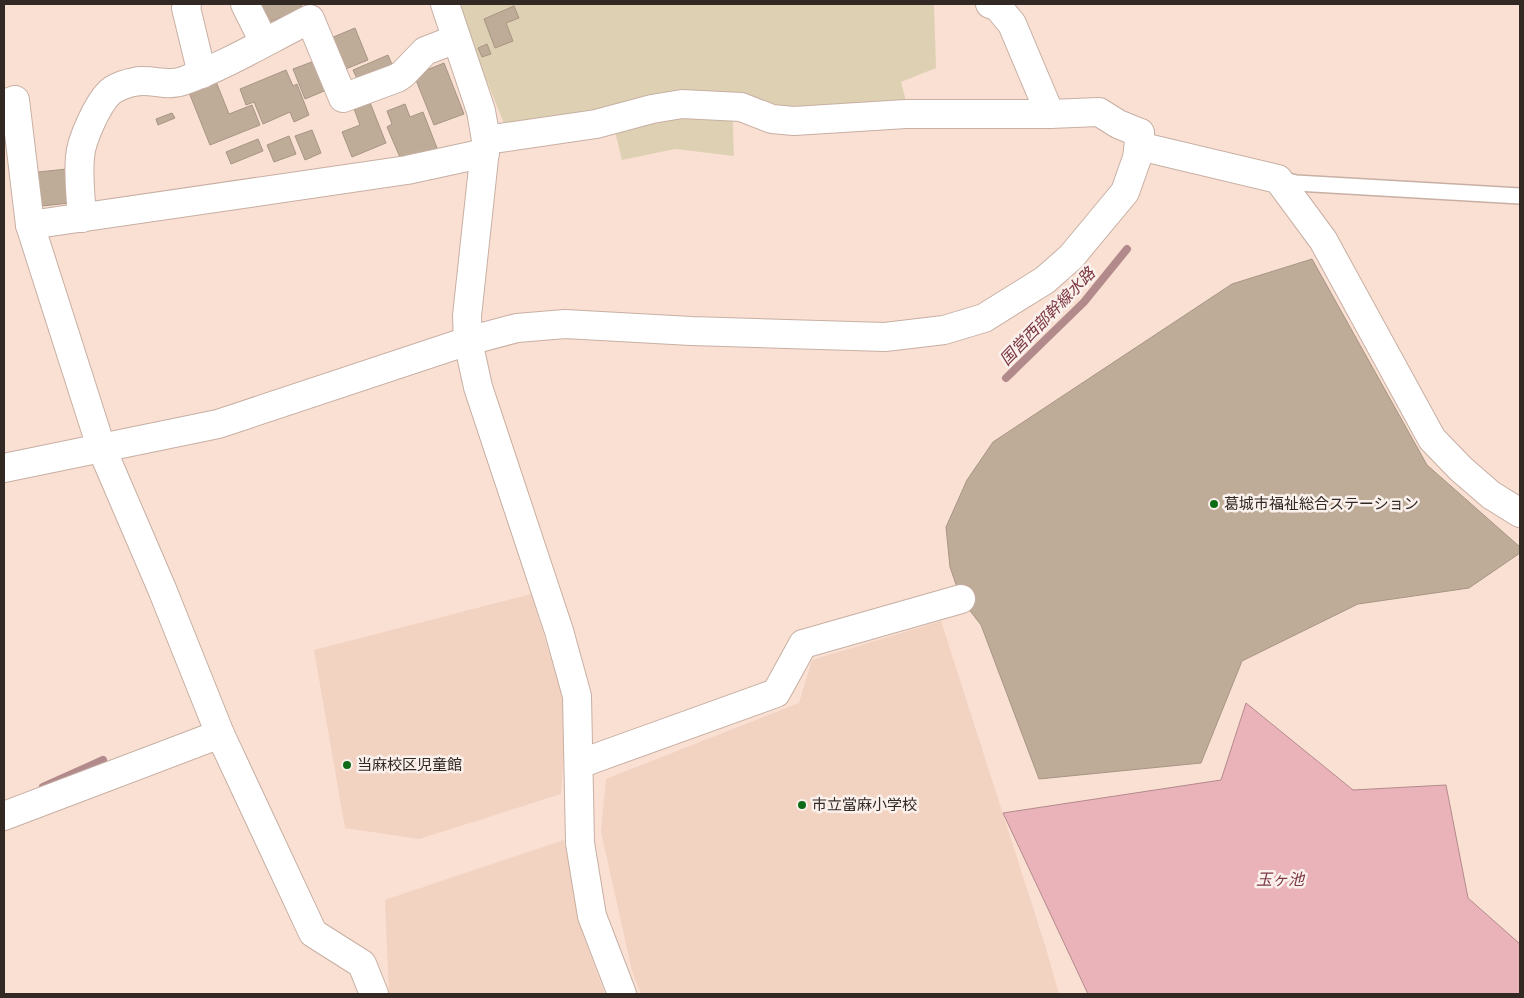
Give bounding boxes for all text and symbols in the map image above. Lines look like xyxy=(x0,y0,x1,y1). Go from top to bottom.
water label: 国営西部幹線水路 xyxy=(996,262,1100,369)
place label: 葛城市福祉総合ステーション xyxy=(1224,495,1419,513)
marker: 葛城市福祉総合ステーション xyxy=(1208,498,1220,510)
place label: 当麻校区児童館 xyxy=(357,756,462,774)
marker: 当麻校区児童館 xyxy=(341,759,353,771)
place label: 市立當麻小学校 xyxy=(812,796,917,814)
marker: 市立當麻小学校 xyxy=(796,799,808,811)
water label: 玉ヶ池 xyxy=(1256,870,1306,889)

